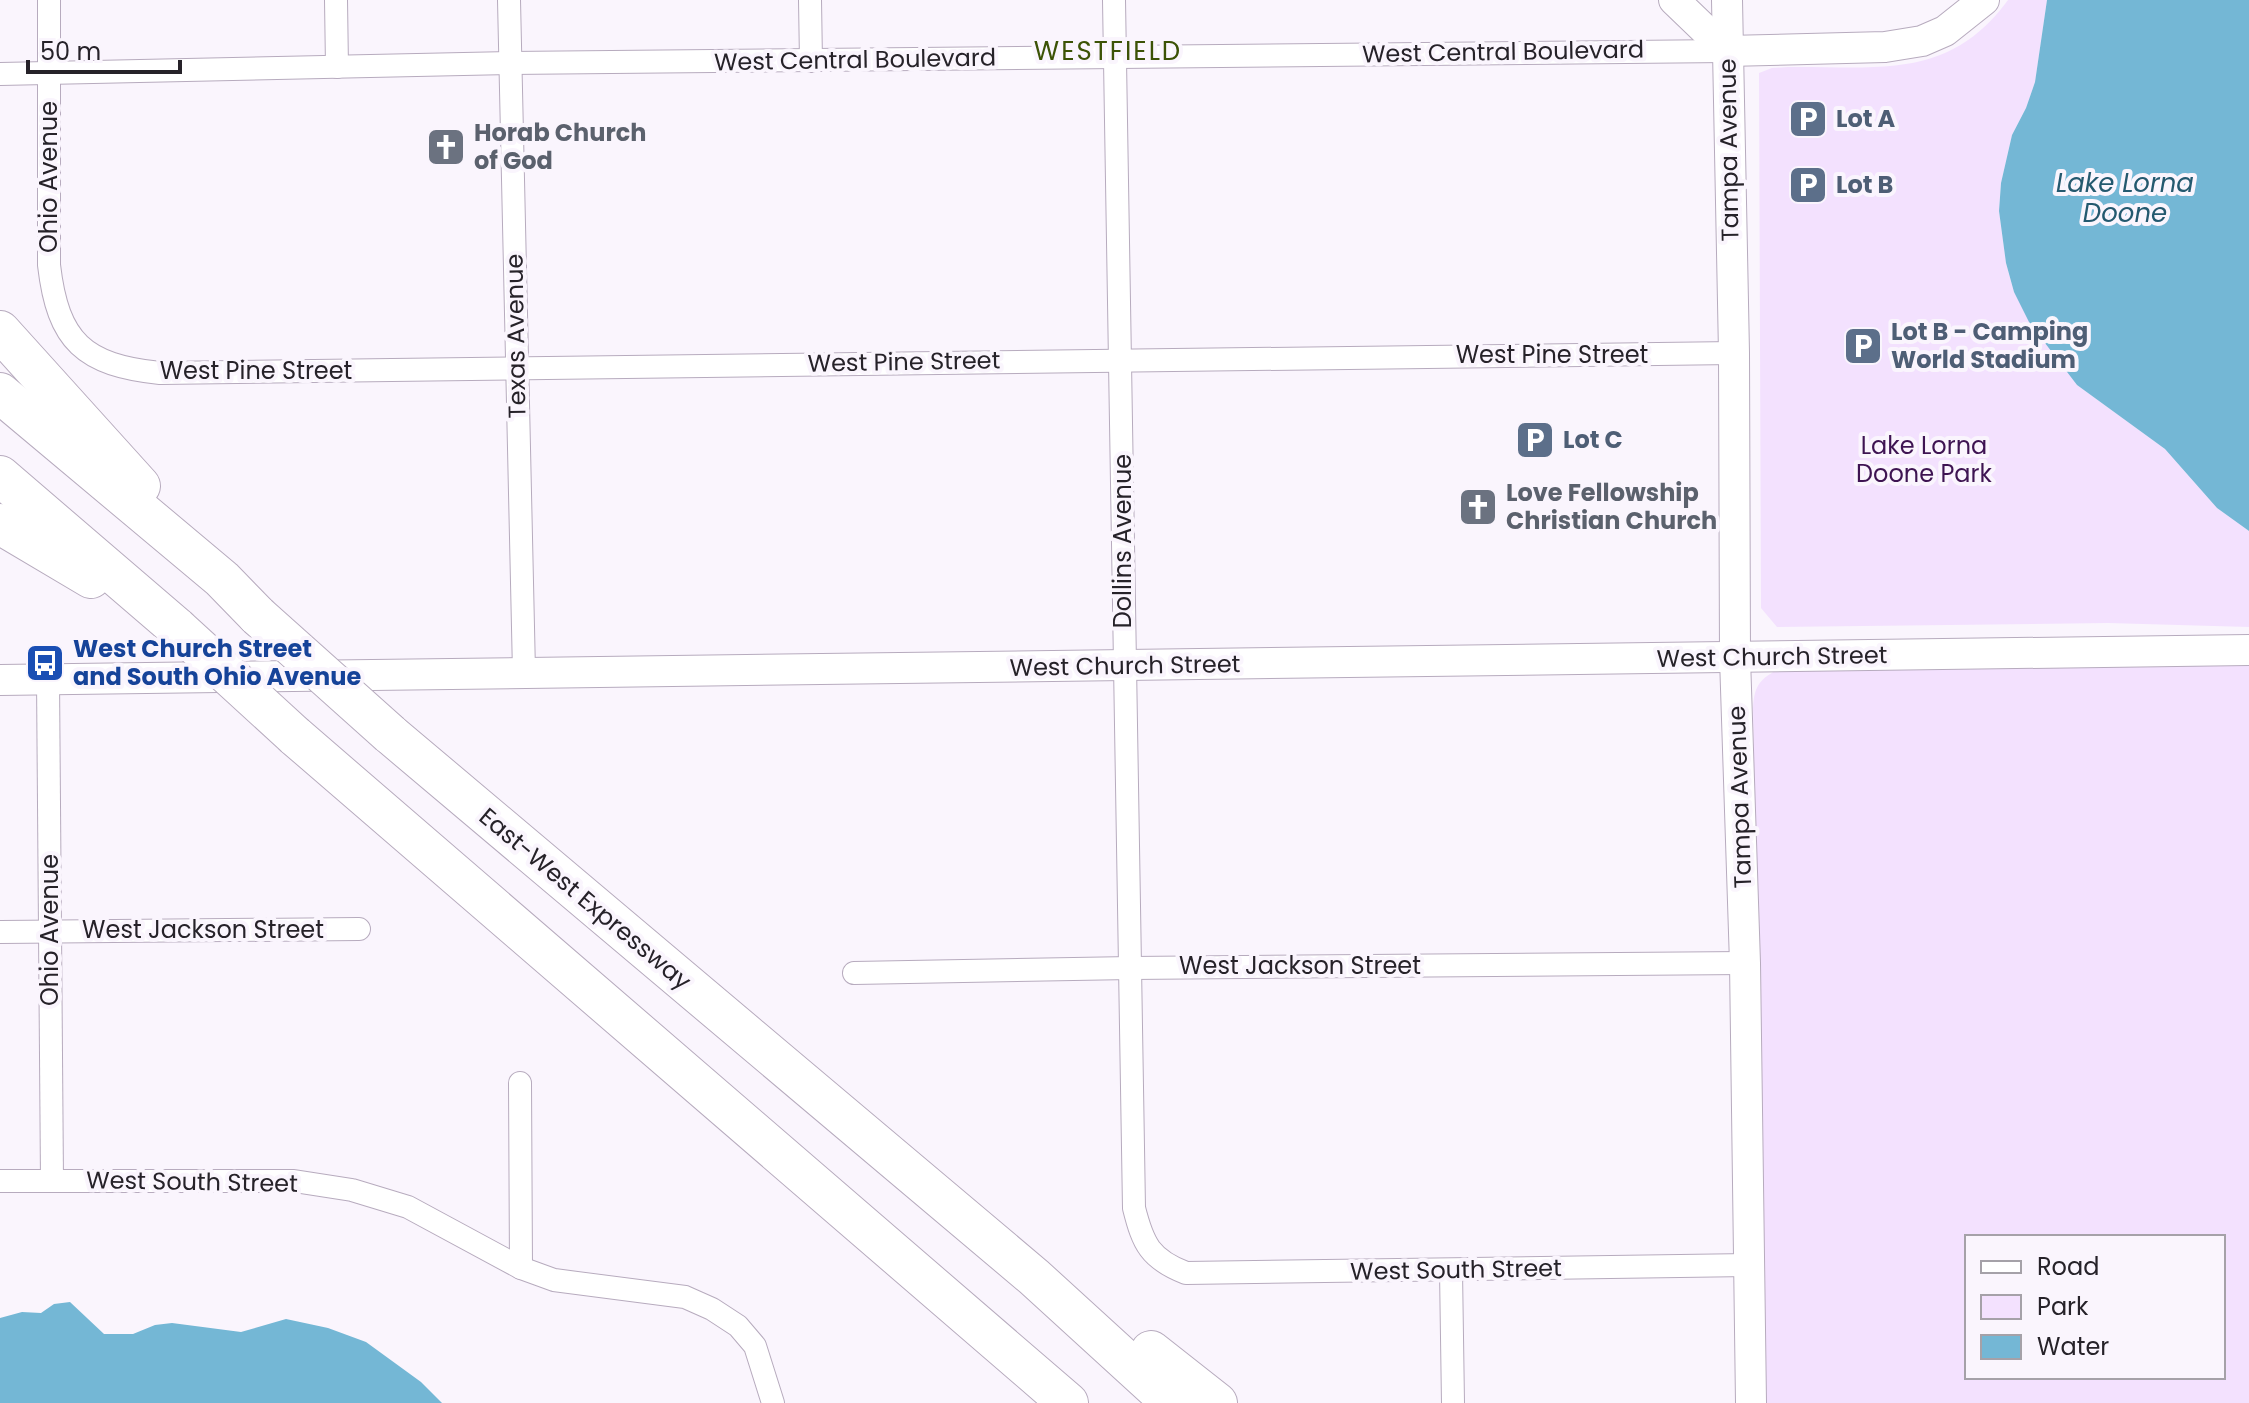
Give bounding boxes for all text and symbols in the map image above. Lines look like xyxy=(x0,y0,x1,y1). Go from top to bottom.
scale bar xyxy=(28,24,180,74)
district label: WESTFIELD xyxy=(1034,33,1182,69)
street label: West Central Boulevard xyxy=(1362,33,1644,70)
text: 50 m xyxy=(40,35,101,68)
street label: West Central Boulevard xyxy=(714,41,996,78)
street label: Tampa Avenue xyxy=(1710,58,1747,242)
parking icon: Lot A xyxy=(1787,98,1829,140)
street label: Ohio Avenue xyxy=(32,101,65,253)
place label: Lot A xyxy=(1836,102,1896,135)
place label: Horab Church of God xyxy=(474,116,646,177)
church icon: Horab Church of God xyxy=(425,126,467,168)
parking icon: Lot B xyxy=(1787,164,1829,206)
water label: Lake Lorna Doone xyxy=(2056,165,2194,231)
place label: Lot B xyxy=(1836,168,1893,201)
street label: Texas Avenue xyxy=(498,253,533,419)
place label: Lot B - Camping World Stadium xyxy=(1891,315,2088,376)
parking icon: Lot B - Camping World Stadium xyxy=(1842,325,1884,367)
street label: West Pine Street xyxy=(1456,338,1648,371)
street label: West Pine Street xyxy=(807,343,1001,380)
street label: West Pine Street xyxy=(160,354,352,387)
parking icon: Lot C xyxy=(1514,419,1556,461)
place label: Lot C xyxy=(1563,423,1623,456)
park label: Lake Lorna Doone Park xyxy=(1856,429,1993,490)
street label: Dollins Avenue xyxy=(1106,454,1139,628)
place label: Love Fellowship Christian Church xyxy=(1506,476,1717,537)
church icon: Love Fellowship Christian Church xyxy=(1457,486,1499,528)
place label: West Church Street and South Ohio Avenue xyxy=(73,632,361,693)
street label: West Church Street xyxy=(1656,638,1888,675)
bus stop icon: West Church Street and South Ohio Avenue xyxy=(24,642,66,684)
street label: West Church Street xyxy=(1009,647,1241,684)
street label: Tampa Avenue xyxy=(1720,705,1759,889)
street label: East-West Expressway xyxy=(472,800,699,997)
street label: Ohio Avenue xyxy=(33,854,66,1006)
street label: West Jackson Street xyxy=(82,913,324,946)
street label: West Jackson Street xyxy=(1179,949,1421,982)
street label: West South Street xyxy=(86,1163,298,1200)
legend xyxy=(1965,1235,2225,1379)
text: Road xyxy=(2037,1250,2099,1283)
street label: West South Street xyxy=(1350,1251,1562,1288)
text: Park xyxy=(2037,1290,2089,1323)
text: Water xyxy=(2037,1330,2109,1363)

